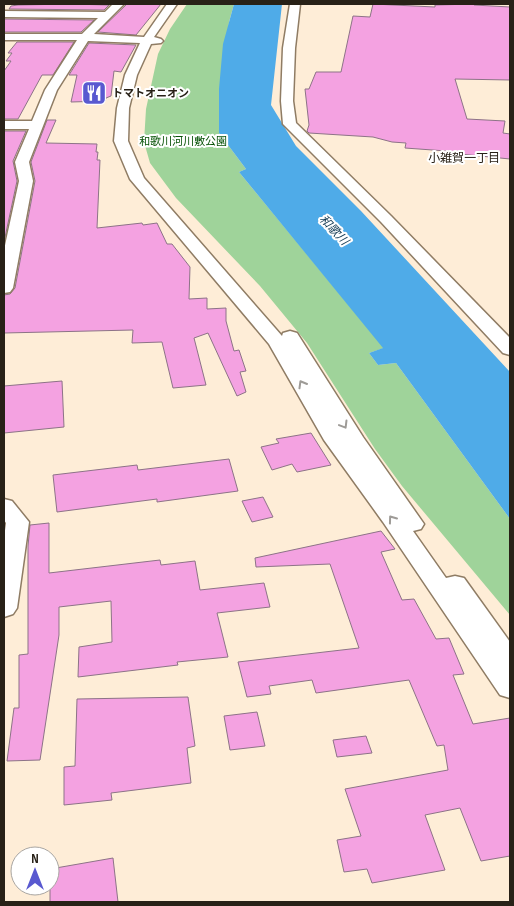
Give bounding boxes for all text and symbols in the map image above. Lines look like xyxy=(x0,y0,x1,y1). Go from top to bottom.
restaurant icon: トマトオニオン xyxy=(81,80,107,106)
place label: トマトオニオン xyxy=(112,87,189,100)
park label: 和歌川河川敷公園 xyxy=(139,135,227,148)
district label: 小雑賀一丁目 xyxy=(428,151,500,166)
water label: 和歌川 xyxy=(316,212,353,250)
one-way arrow xyxy=(298,381,308,390)
one-way arrow xyxy=(338,419,348,428)
one-way arrow xyxy=(389,515,398,525)
north arrow xyxy=(10,846,60,896)
text: N xyxy=(31,850,39,867)

